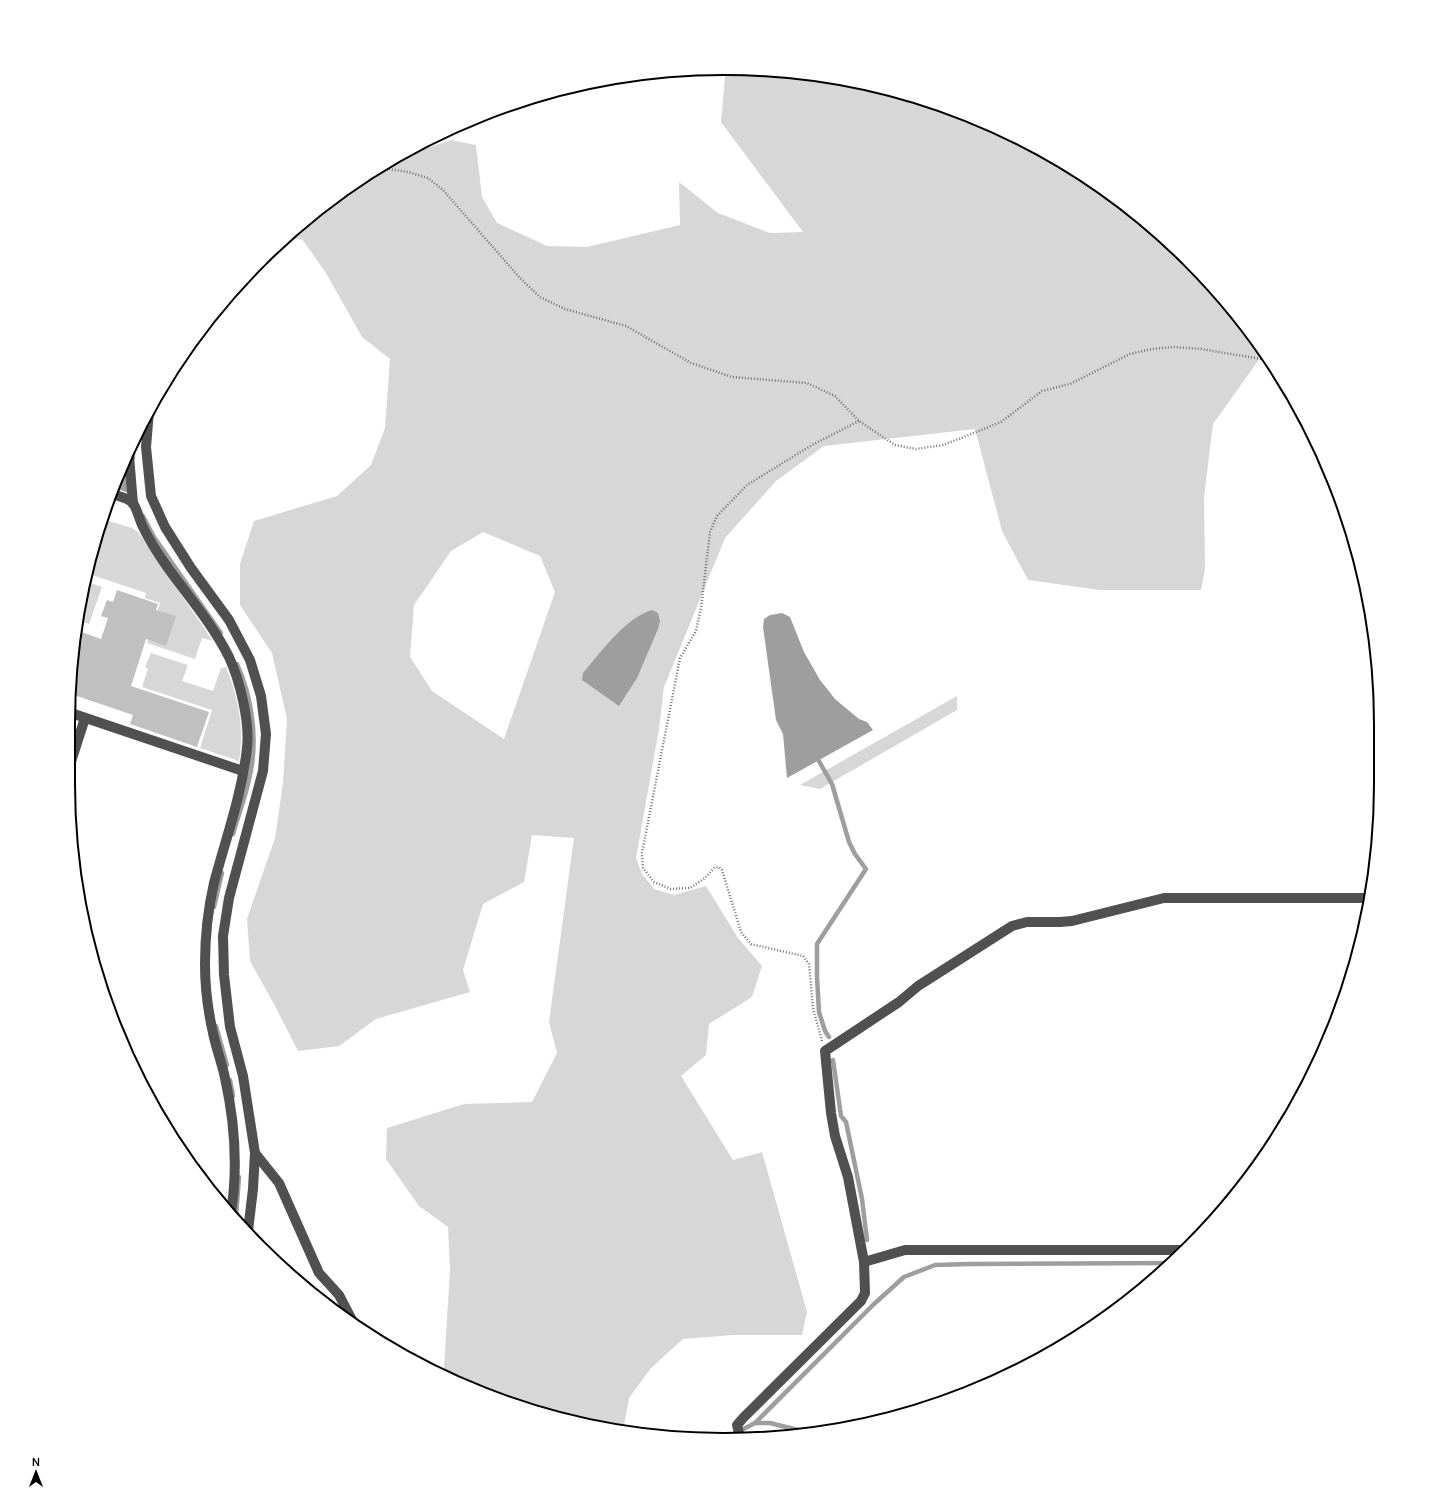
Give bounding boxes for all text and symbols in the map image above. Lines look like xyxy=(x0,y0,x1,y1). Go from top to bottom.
north arrow xyxy=(16,1452,56,1492)
text: N xyxy=(32,1454,40,1469)

